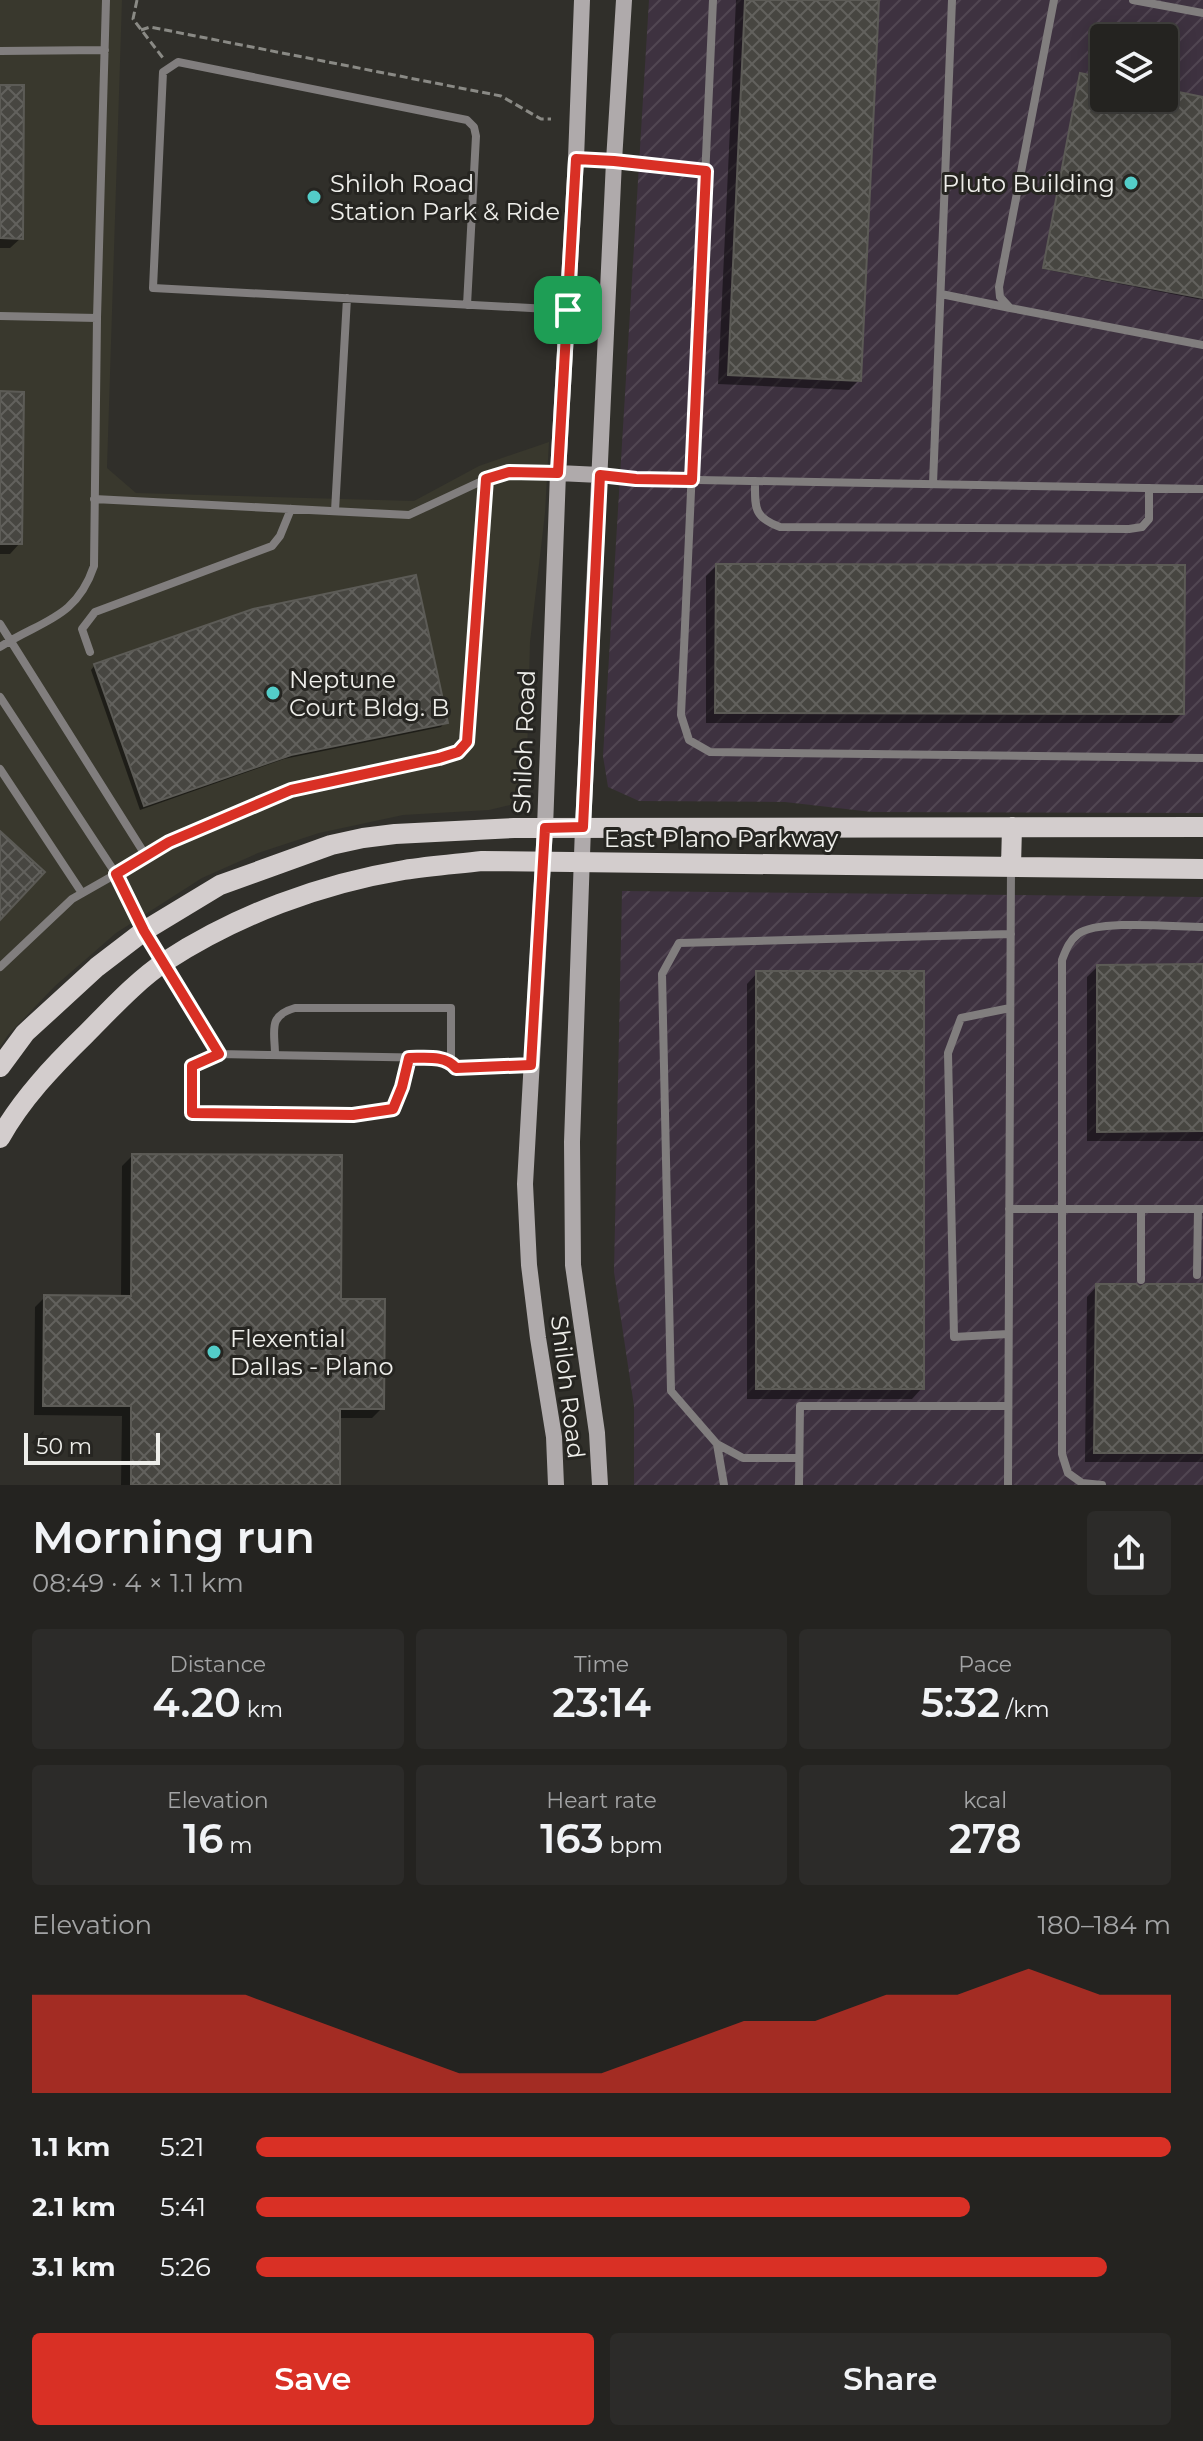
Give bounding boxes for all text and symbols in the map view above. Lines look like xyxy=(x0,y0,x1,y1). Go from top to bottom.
map controls xyxy=(1090,24,1178,112)
button: layers xyxy=(1090,24,1178,112)
place label: Shiloh Road Station Park & Ride xyxy=(330,169,560,226)
place label: Pluto Building xyxy=(942,169,1115,198)
marker: Pluto Building xyxy=(1122,174,1140,192)
marker: Shiloh Road Station Park & Ride xyxy=(305,188,323,206)
pin xyxy=(534,276,602,344)
icon: arrive xyxy=(546,288,590,332)
place label: Neptune Court Bldg. B xyxy=(289,665,449,722)
street label: Shiloh Road xyxy=(507,669,541,815)
marker: Neptune Court Bldg. B xyxy=(264,684,282,702)
street label: East Plano Parkway xyxy=(604,824,838,853)
street label: Shiloh Road xyxy=(545,1314,591,1460)
place label: Flexential Dallas - Plano xyxy=(230,1324,394,1381)
marker: Flexential Dallas - Plano xyxy=(205,1343,223,1361)
scale bar xyxy=(24,1429,160,1465)
text: 50 m xyxy=(36,1433,92,1460)
text: Morning run xyxy=(32,1510,315,1564)
button: share xyxy=(1087,1511,1171,1595)
text: 08:49 · 4 × 1.1 km xyxy=(32,1567,244,1599)
text: Distance xyxy=(170,1651,266,1678)
text: Time xyxy=(574,1651,629,1678)
text: Pace xyxy=(958,1651,1012,1678)
text: 4.20 xyxy=(153,1678,241,1727)
text: 23:14 xyxy=(552,1678,651,1727)
text: 5:32 xyxy=(921,1678,1000,1727)
text: km xyxy=(241,1696,283,1723)
text: /km xyxy=(1000,1696,1050,1723)
text: Elevation xyxy=(167,1787,269,1814)
text: Heart rate xyxy=(546,1787,657,1814)
text: kcal xyxy=(963,1787,1007,1814)
text: 16 xyxy=(183,1814,223,1863)
text: 163 xyxy=(540,1814,604,1863)
text: 278 xyxy=(949,1814,1022,1863)
text: m xyxy=(223,1832,253,1859)
text: bpm xyxy=(604,1832,663,1859)
text: Elevation xyxy=(32,1909,152,1941)
text: 180–184 m xyxy=(1038,1909,1171,1941)
text: 1.1 km xyxy=(32,2131,110,2163)
text: 5:21 xyxy=(160,2131,204,2163)
text: 2.1 km xyxy=(32,2191,116,2223)
text: 5:41 xyxy=(160,2191,206,2223)
text: 3.1 km xyxy=(32,2251,116,2283)
text: 5:26 xyxy=(160,2251,211,2283)
button: Save xyxy=(32,2333,594,2425)
button: Share xyxy=(610,2333,1171,2425)

